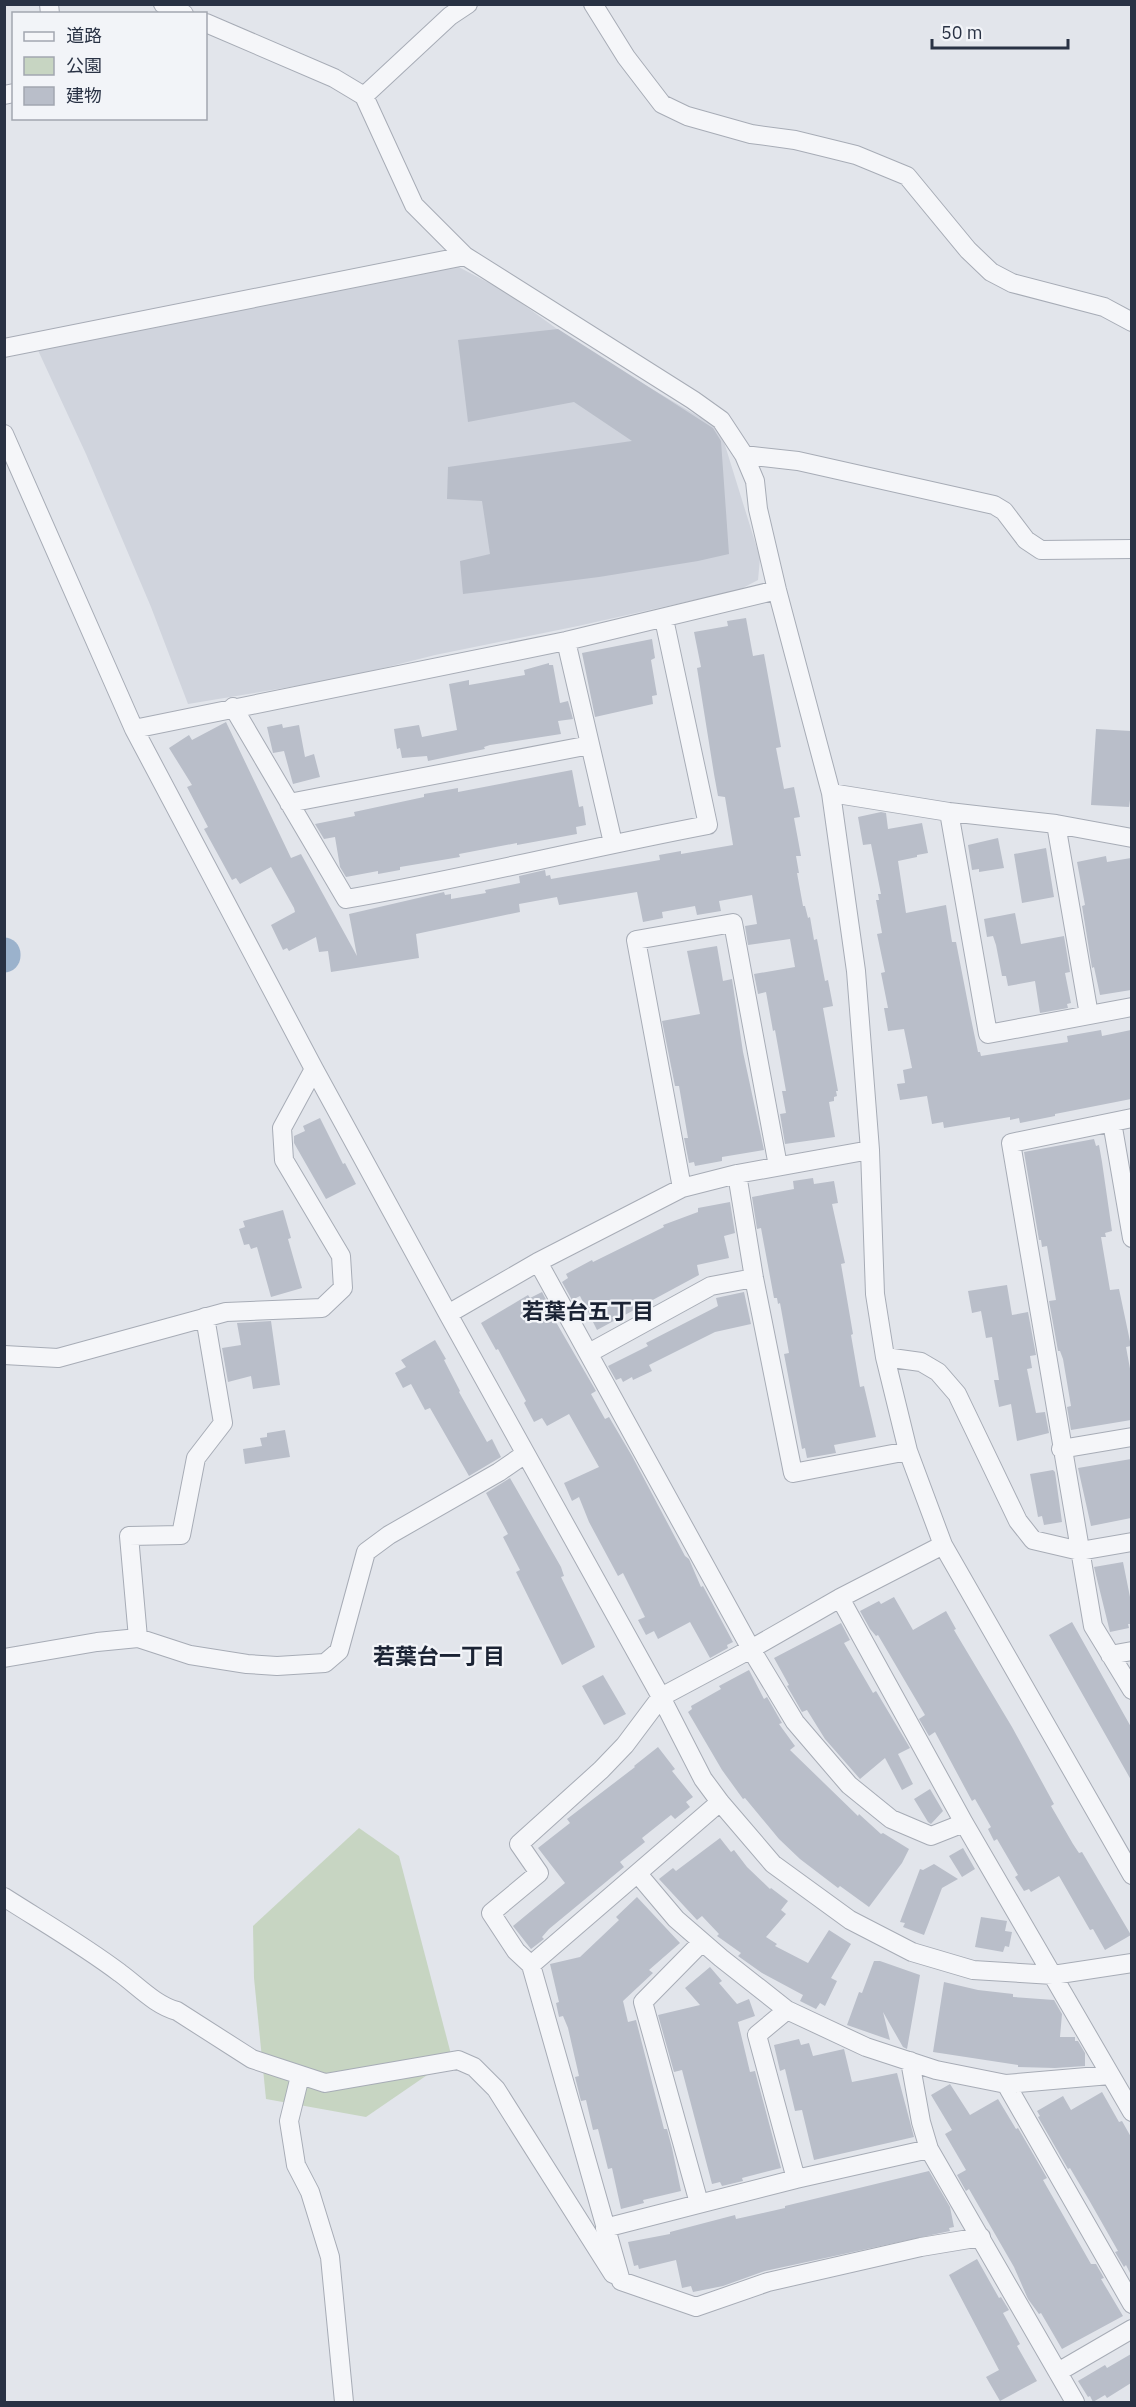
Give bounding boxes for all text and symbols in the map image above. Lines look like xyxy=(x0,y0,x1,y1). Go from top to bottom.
legend xyxy=(12,12,207,120)
scale bar xyxy=(932,12,1068,50)
text: 50 m xyxy=(941,21,983,44)
text: 道路 xyxy=(66,24,102,47)
text: 公園 xyxy=(66,54,102,77)
text: 建物 xyxy=(66,84,102,107)
district label: 若葉台五丁目 xyxy=(522,1296,654,1325)
district label: 若葉台一丁目 xyxy=(373,1641,505,1670)

